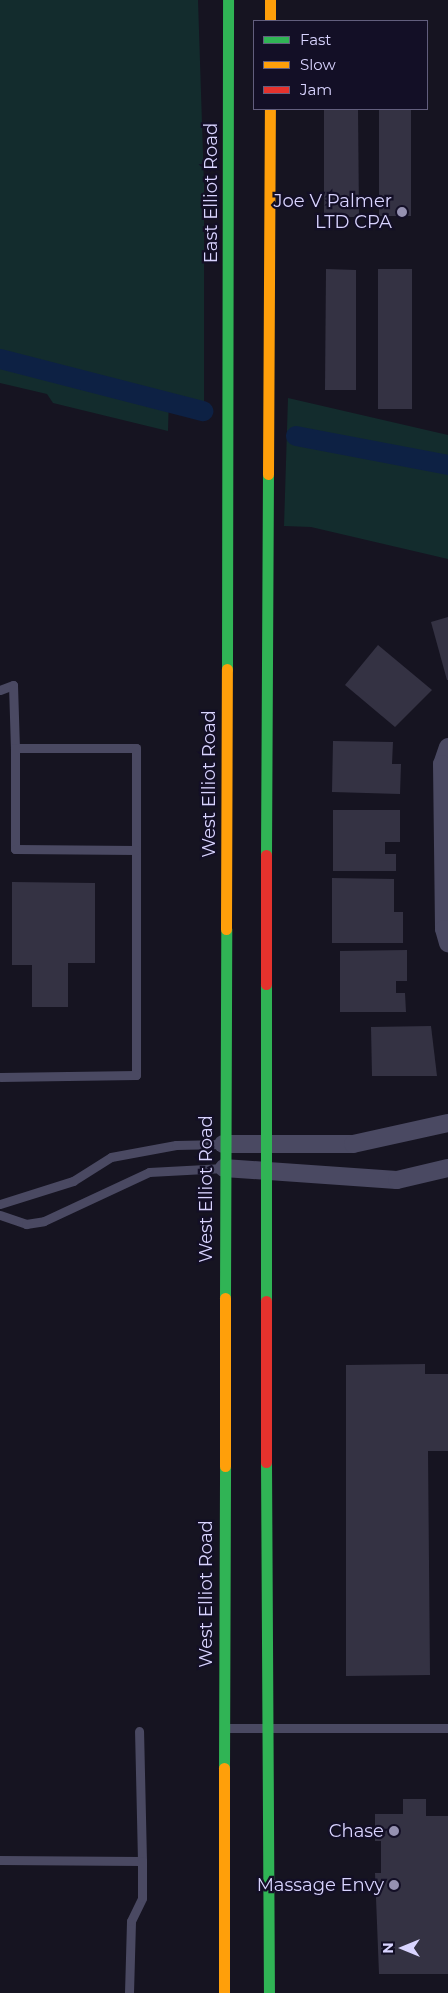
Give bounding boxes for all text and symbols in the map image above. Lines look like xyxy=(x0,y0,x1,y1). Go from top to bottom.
legend xyxy=(253,20,428,110)
text: Fast xyxy=(300,30,331,49)
text: Slow xyxy=(300,55,336,74)
text: Jam xyxy=(300,80,332,99)
street label: East Elliot Road xyxy=(200,123,222,263)
place label: Joe V Palmer LTD CPA xyxy=(274,191,392,233)
marker: Joe V Palmer LTD CPA xyxy=(396,206,408,218)
street label: West Elliot Road xyxy=(198,710,220,858)
street label: West Elliot Road xyxy=(195,1115,217,1263)
street label: West Elliot Road xyxy=(195,1520,217,1668)
place label: Chase xyxy=(329,1820,384,1842)
marker: Chase xyxy=(388,1825,400,1837)
place label: Massage Envy xyxy=(257,1874,384,1896)
marker: Massage Envy xyxy=(388,1879,400,1891)
north arrow xyxy=(378,1923,428,1973)
text: N xyxy=(379,1942,397,1954)

